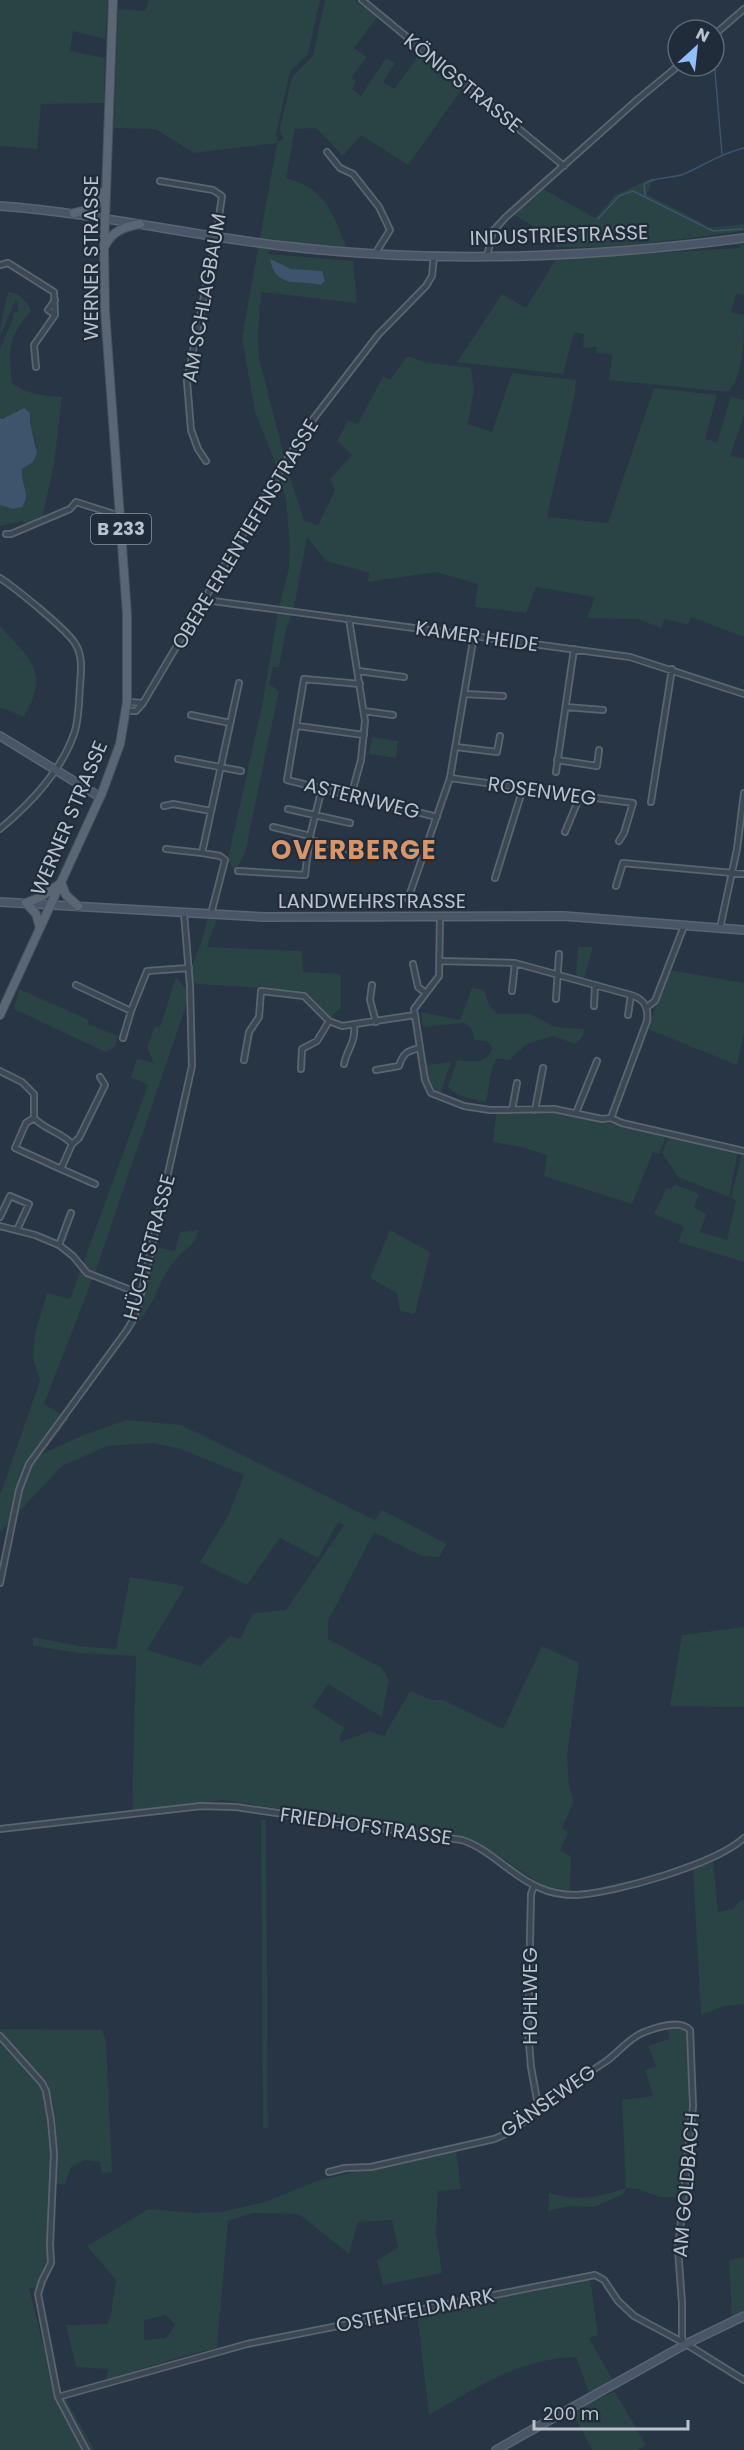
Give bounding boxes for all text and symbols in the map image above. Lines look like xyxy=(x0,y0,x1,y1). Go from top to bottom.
north arrow xyxy=(666,18,726,78)
text: N xyxy=(692,22,713,48)
street label: KÖNIGSTRASSE xyxy=(398,27,528,139)
street label: WERNER STRASSE xyxy=(77,175,105,341)
street label: AM SCHLAGBAUM xyxy=(175,211,233,385)
street label: INDUSTRIESTRASSE xyxy=(469,218,649,252)
street label: OBERE ERLENTIEFENSTRASSE xyxy=(165,414,325,654)
road number: B 233 xyxy=(91,514,151,544)
street label: KAMER HEIDE xyxy=(414,614,540,658)
street label: WERNER STRASSE xyxy=(24,736,114,900)
street label: ASTERNWEG xyxy=(301,770,423,826)
street label: ROSENWEG xyxy=(486,770,598,812)
district label: OVERBERGE xyxy=(271,832,437,868)
street label: LANDWEHRSTRASSE xyxy=(278,887,466,915)
street label: HÜCHTSTRASSE xyxy=(116,1171,182,1323)
street label: FRIEDHOFSTRASSE xyxy=(278,1800,454,1852)
street label: HOHLWEG xyxy=(516,1947,544,2045)
street label: GÄNSEWEG xyxy=(495,2058,601,2144)
street label: AM GOLDBACH xyxy=(666,2111,706,2259)
street label: OSTENFELDMARK xyxy=(334,2281,496,2339)
scale bar xyxy=(534,2393,688,2431)
text: 200 m xyxy=(543,2401,599,2426)

